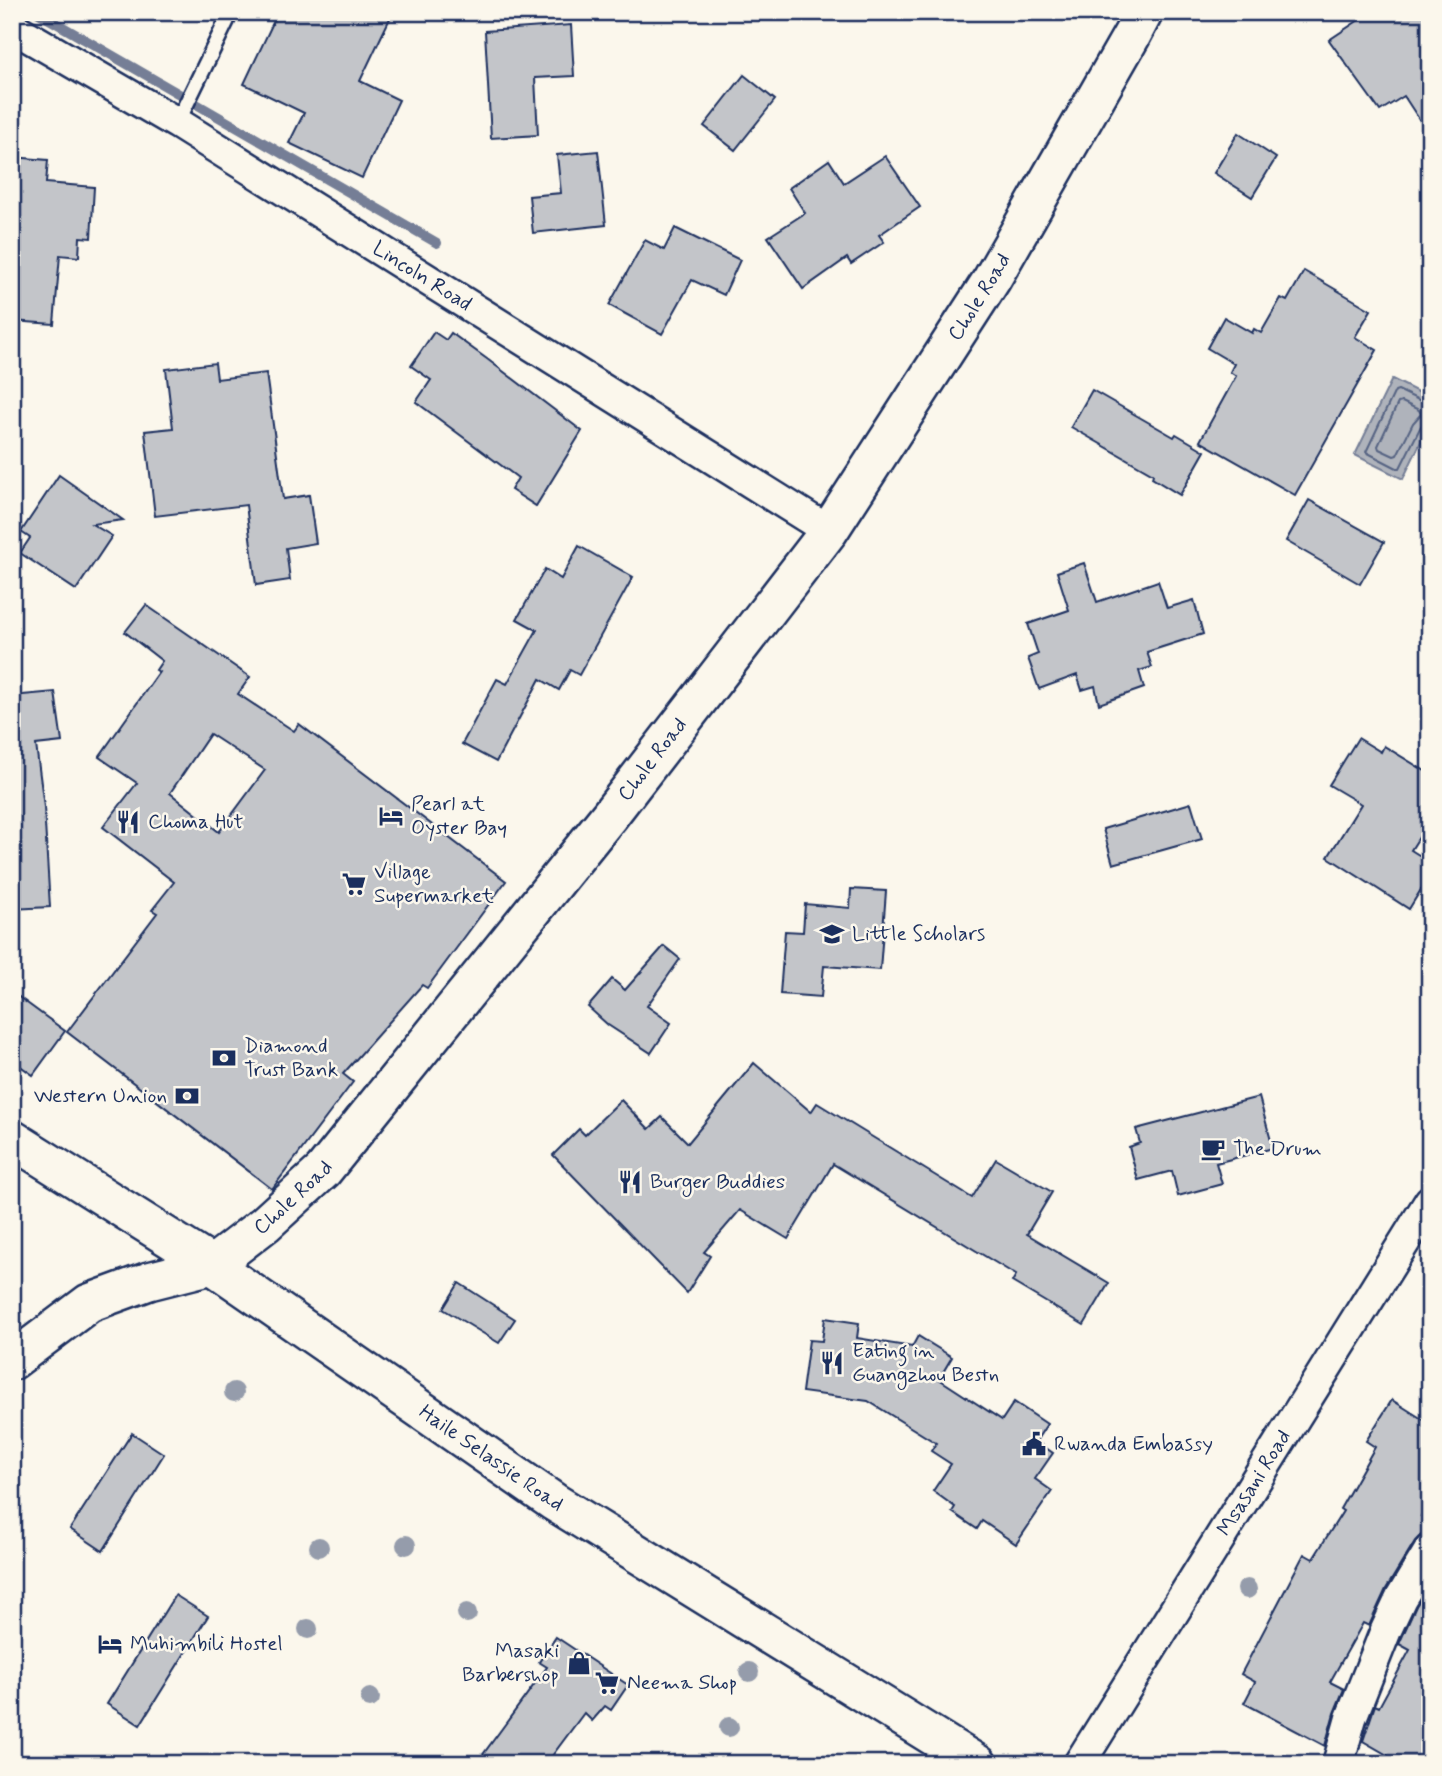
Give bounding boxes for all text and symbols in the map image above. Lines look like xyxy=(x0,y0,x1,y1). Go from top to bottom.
street label: Lincoln Road xyxy=(367,235,477,318)
street label: Chole Road xyxy=(942,248,1018,346)
street label: Chole Road xyxy=(611,712,694,807)
place label: Pearl at Oyster Bay xyxy=(411,790,507,842)
hotel icon: Pearl at Oyster Bay xyxy=(377,802,405,830)
restaurant icon: Choma Hut xyxy=(114,808,142,836)
place label: Choma Hut xyxy=(148,808,243,836)
place label: Village Supermarket xyxy=(374,858,494,910)
supermarket icon: Village Supermarket xyxy=(340,870,368,898)
school or university icon: Little Scholars xyxy=(818,920,846,948)
place label: Little Scholars xyxy=(852,920,985,948)
place label: Diamond Trust Bank xyxy=(244,1032,338,1084)
bank icon: Diamond Trust Bank xyxy=(210,1044,238,1072)
place label: Western Union xyxy=(34,1082,167,1110)
bank icon: Western Union xyxy=(173,1082,201,1110)
cafe icon: The Drum xyxy=(1199,1135,1227,1163)
place label: The Drum xyxy=(1233,1135,1322,1163)
street label: Chole Road xyxy=(248,1155,340,1242)
restaurant icon: Burger Buddies xyxy=(616,1168,644,1196)
place label: Burger Buddies xyxy=(650,1168,785,1197)
place label: Eating in Guangzhou Bestn xyxy=(852,1337,999,1390)
restaurant icon: Eating in Guangzhou Bestn xyxy=(818,1349,846,1377)
street label: Haile Selassie Road xyxy=(413,1398,569,1518)
street label: Msasani Road xyxy=(1210,1425,1298,1542)
public building icon: Rwanda Embassy xyxy=(1020,1430,1048,1458)
place label: Rwanda Embassy xyxy=(1054,1430,1213,1458)
hotel icon: Muhimbili Hostel xyxy=(96,1630,124,1658)
place label: Muhimbili Hostel xyxy=(130,1630,283,1658)
place label: Masaki Barbershop xyxy=(462,1637,559,1689)
shop icon: Masaki Barbershop xyxy=(565,1649,593,1677)
supermarket icon: Neema Shop xyxy=(593,1669,621,1697)
place label: Neema Shop xyxy=(627,1669,737,1697)

